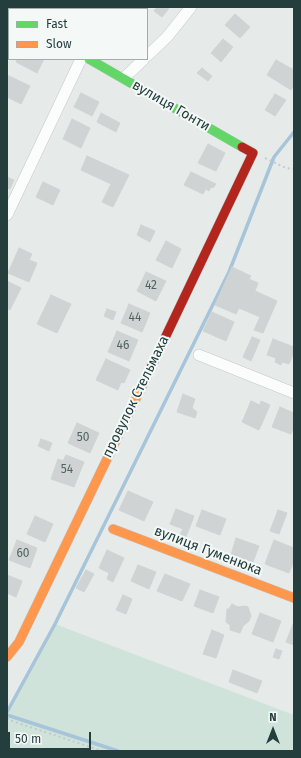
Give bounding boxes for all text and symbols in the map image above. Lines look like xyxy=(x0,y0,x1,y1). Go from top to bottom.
legend xyxy=(8,8,148,60)
text: Fast xyxy=(46,17,68,31)
text: Slow xyxy=(46,37,72,51)
street label: вулиця Гонти xyxy=(129,77,213,135)
house number: 42 xyxy=(145,279,157,293)
house number: 44 xyxy=(129,311,141,325)
street label: провулок Стельмаха xyxy=(99,333,173,461)
house number: 46 xyxy=(117,339,129,353)
house number: 50 xyxy=(77,431,89,445)
house number: 54 xyxy=(61,463,73,477)
street label: вулиця Гуменюка xyxy=(152,523,264,579)
house number: 60 xyxy=(16,547,30,561)
north arrow xyxy=(253,710,293,750)
text: N xyxy=(269,711,277,724)
scale bar xyxy=(10,724,93,750)
text: 50 m xyxy=(15,732,41,746)

